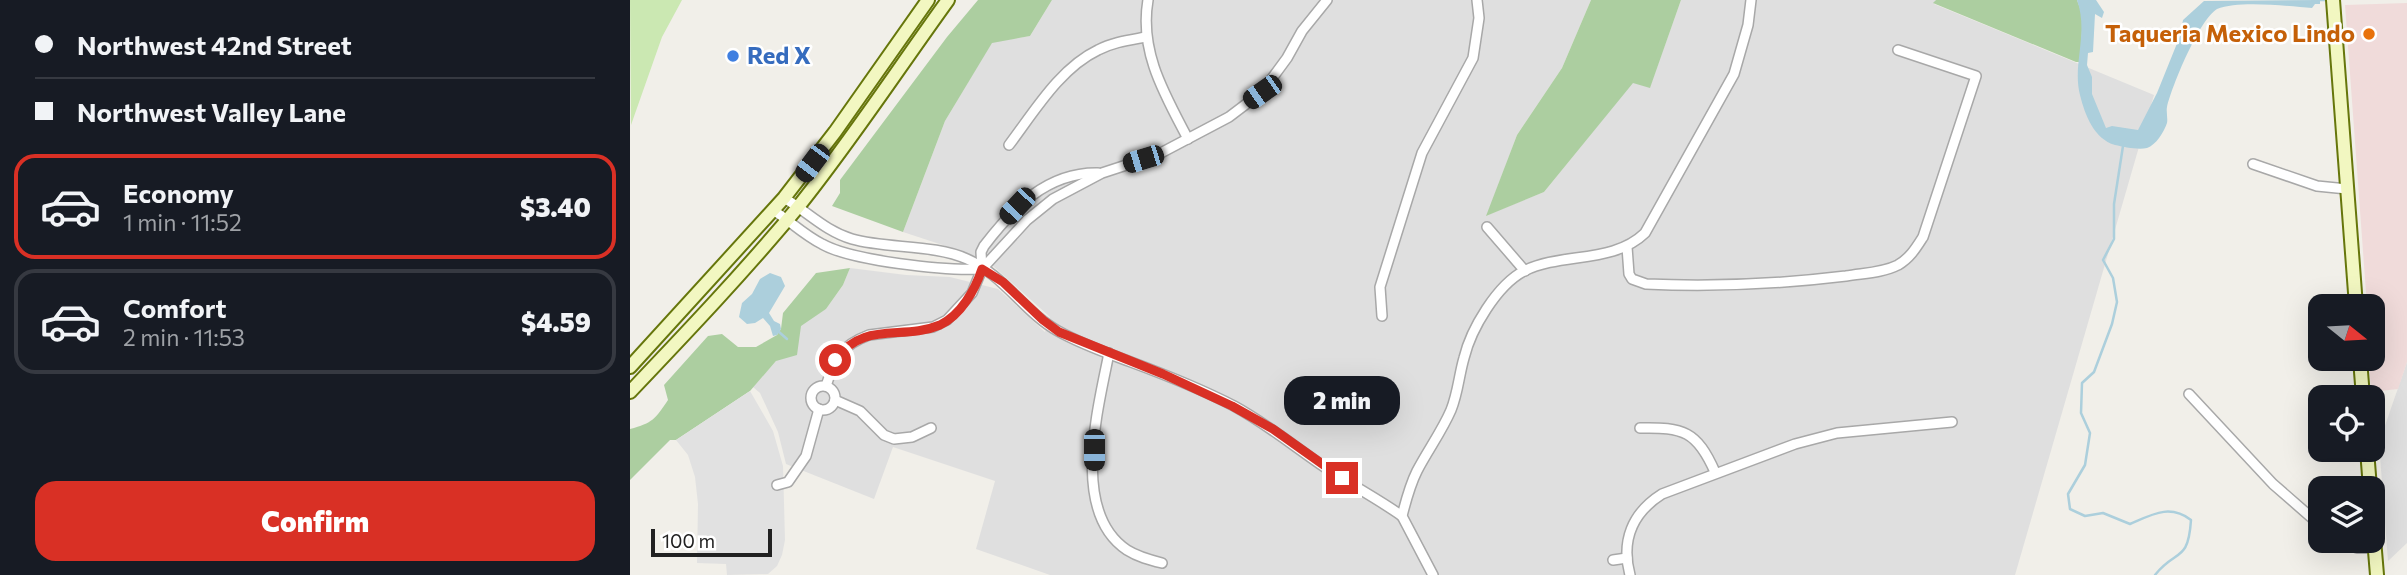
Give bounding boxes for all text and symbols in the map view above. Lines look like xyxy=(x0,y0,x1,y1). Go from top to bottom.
place label: Taqueria Mexico Lindo xyxy=(2105,18,2355,47)
marker: Taqueria Mexico Lindo xyxy=(2361,26,2377,42)
text: Northwest 42nd Street xyxy=(77,29,352,60)
place label: Red X xyxy=(747,40,811,69)
marker: Red X xyxy=(725,48,741,64)
car xyxy=(1239,71,1286,113)
text: Northwest Valley Lane xyxy=(77,96,346,127)
car xyxy=(791,140,834,186)
car xyxy=(1120,143,1167,175)
icon: car xyxy=(39,175,102,238)
text: Economy xyxy=(123,177,234,208)
car xyxy=(995,183,1040,229)
text: $3.40 xyxy=(520,191,591,222)
text: 1 min · 11:52 xyxy=(123,208,242,236)
icon: car xyxy=(39,290,102,353)
text: Comfort xyxy=(123,292,226,323)
north arrow xyxy=(2308,294,2385,371)
map controls xyxy=(2308,294,2385,553)
text: $4.59 xyxy=(521,306,591,337)
text: 2 min · 11:53 xyxy=(123,323,245,351)
route start xyxy=(819,344,851,376)
callout: 2 min xyxy=(1284,377,1400,426)
button: locate xyxy=(2308,385,2385,462)
text: 2 min xyxy=(1313,386,1371,414)
car xyxy=(1084,429,1105,471)
route end xyxy=(1326,462,1358,494)
button: layers xyxy=(2308,476,2385,553)
button: Confirm xyxy=(35,481,595,561)
scale bar xyxy=(651,526,772,558)
text: 100 m xyxy=(662,529,715,552)

